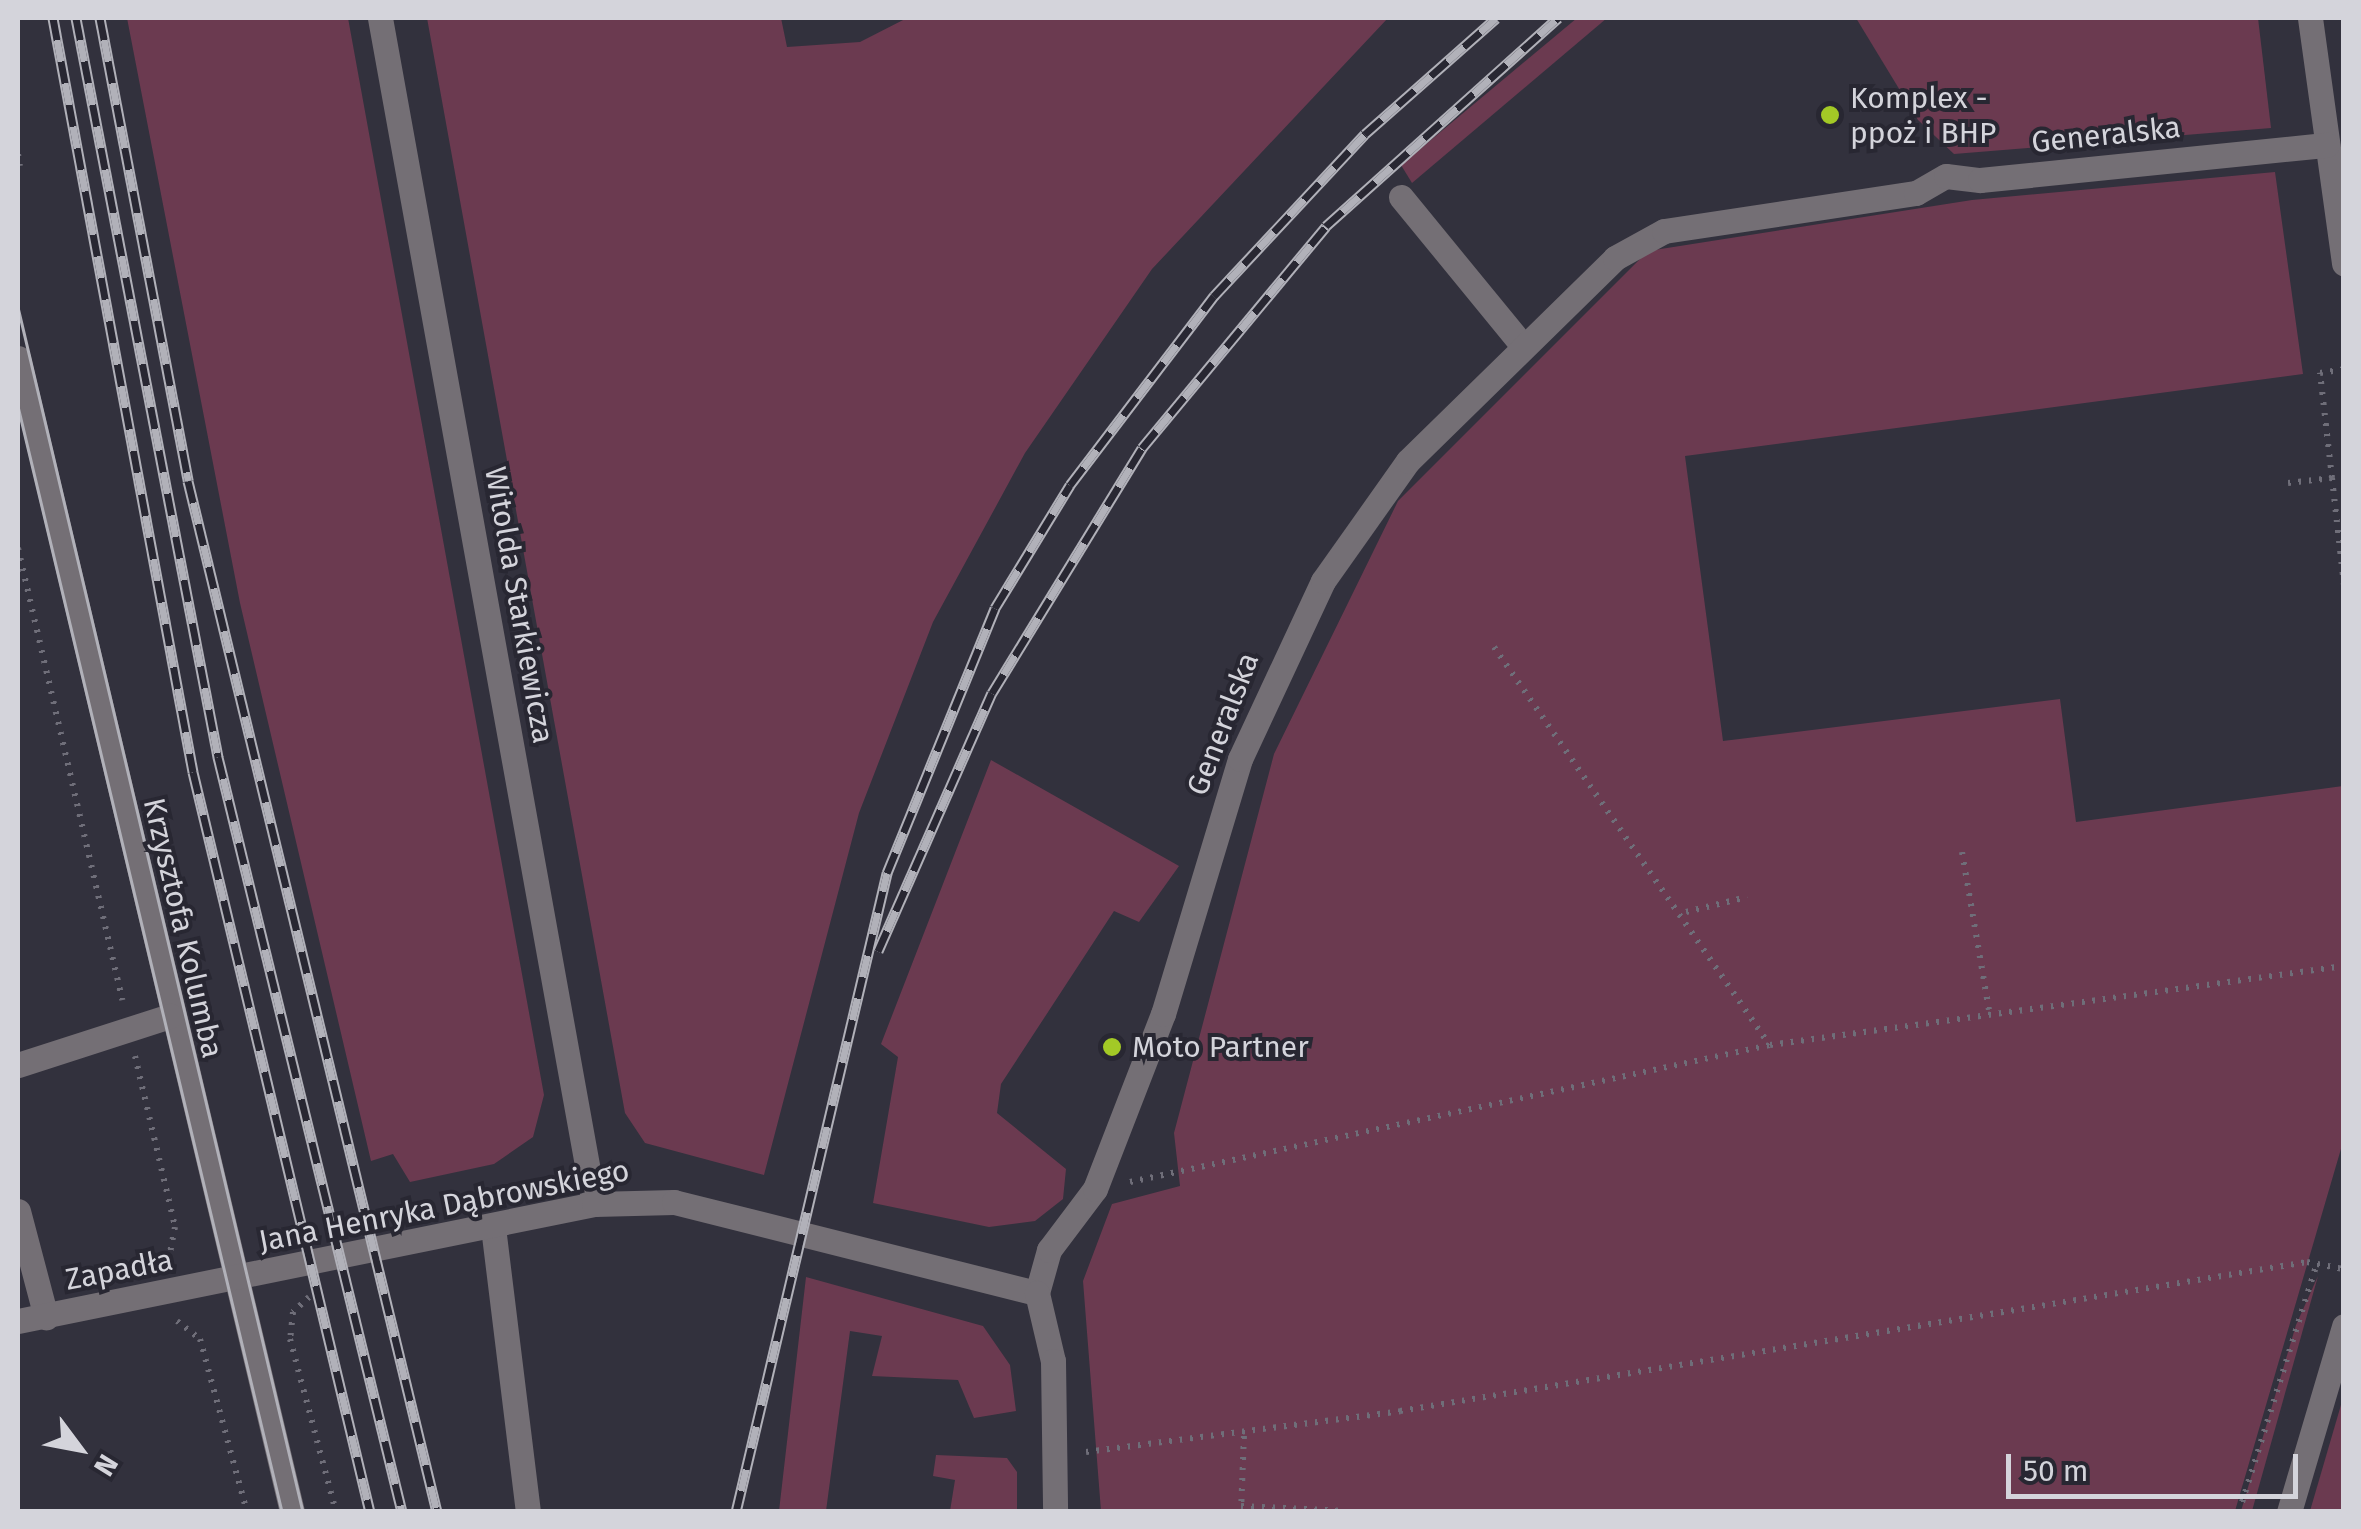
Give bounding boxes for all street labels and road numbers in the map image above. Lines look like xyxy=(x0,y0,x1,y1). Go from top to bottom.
street label: Generalska xyxy=(2030,109,2182,161)
street label: Witolda Starkiewicza xyxy=(477,464,561,746)
street label: Generalska xyxy=(1179,648,1267,800)
street label: Krzysztofa Kolumba xyxy=(136,794,230,1062)
street label: Jana Henryka Dąbrowskiego xyxy=(256,1152,632,1260)
street label: Zapadła xyxy=(62,1242,176,1298)

